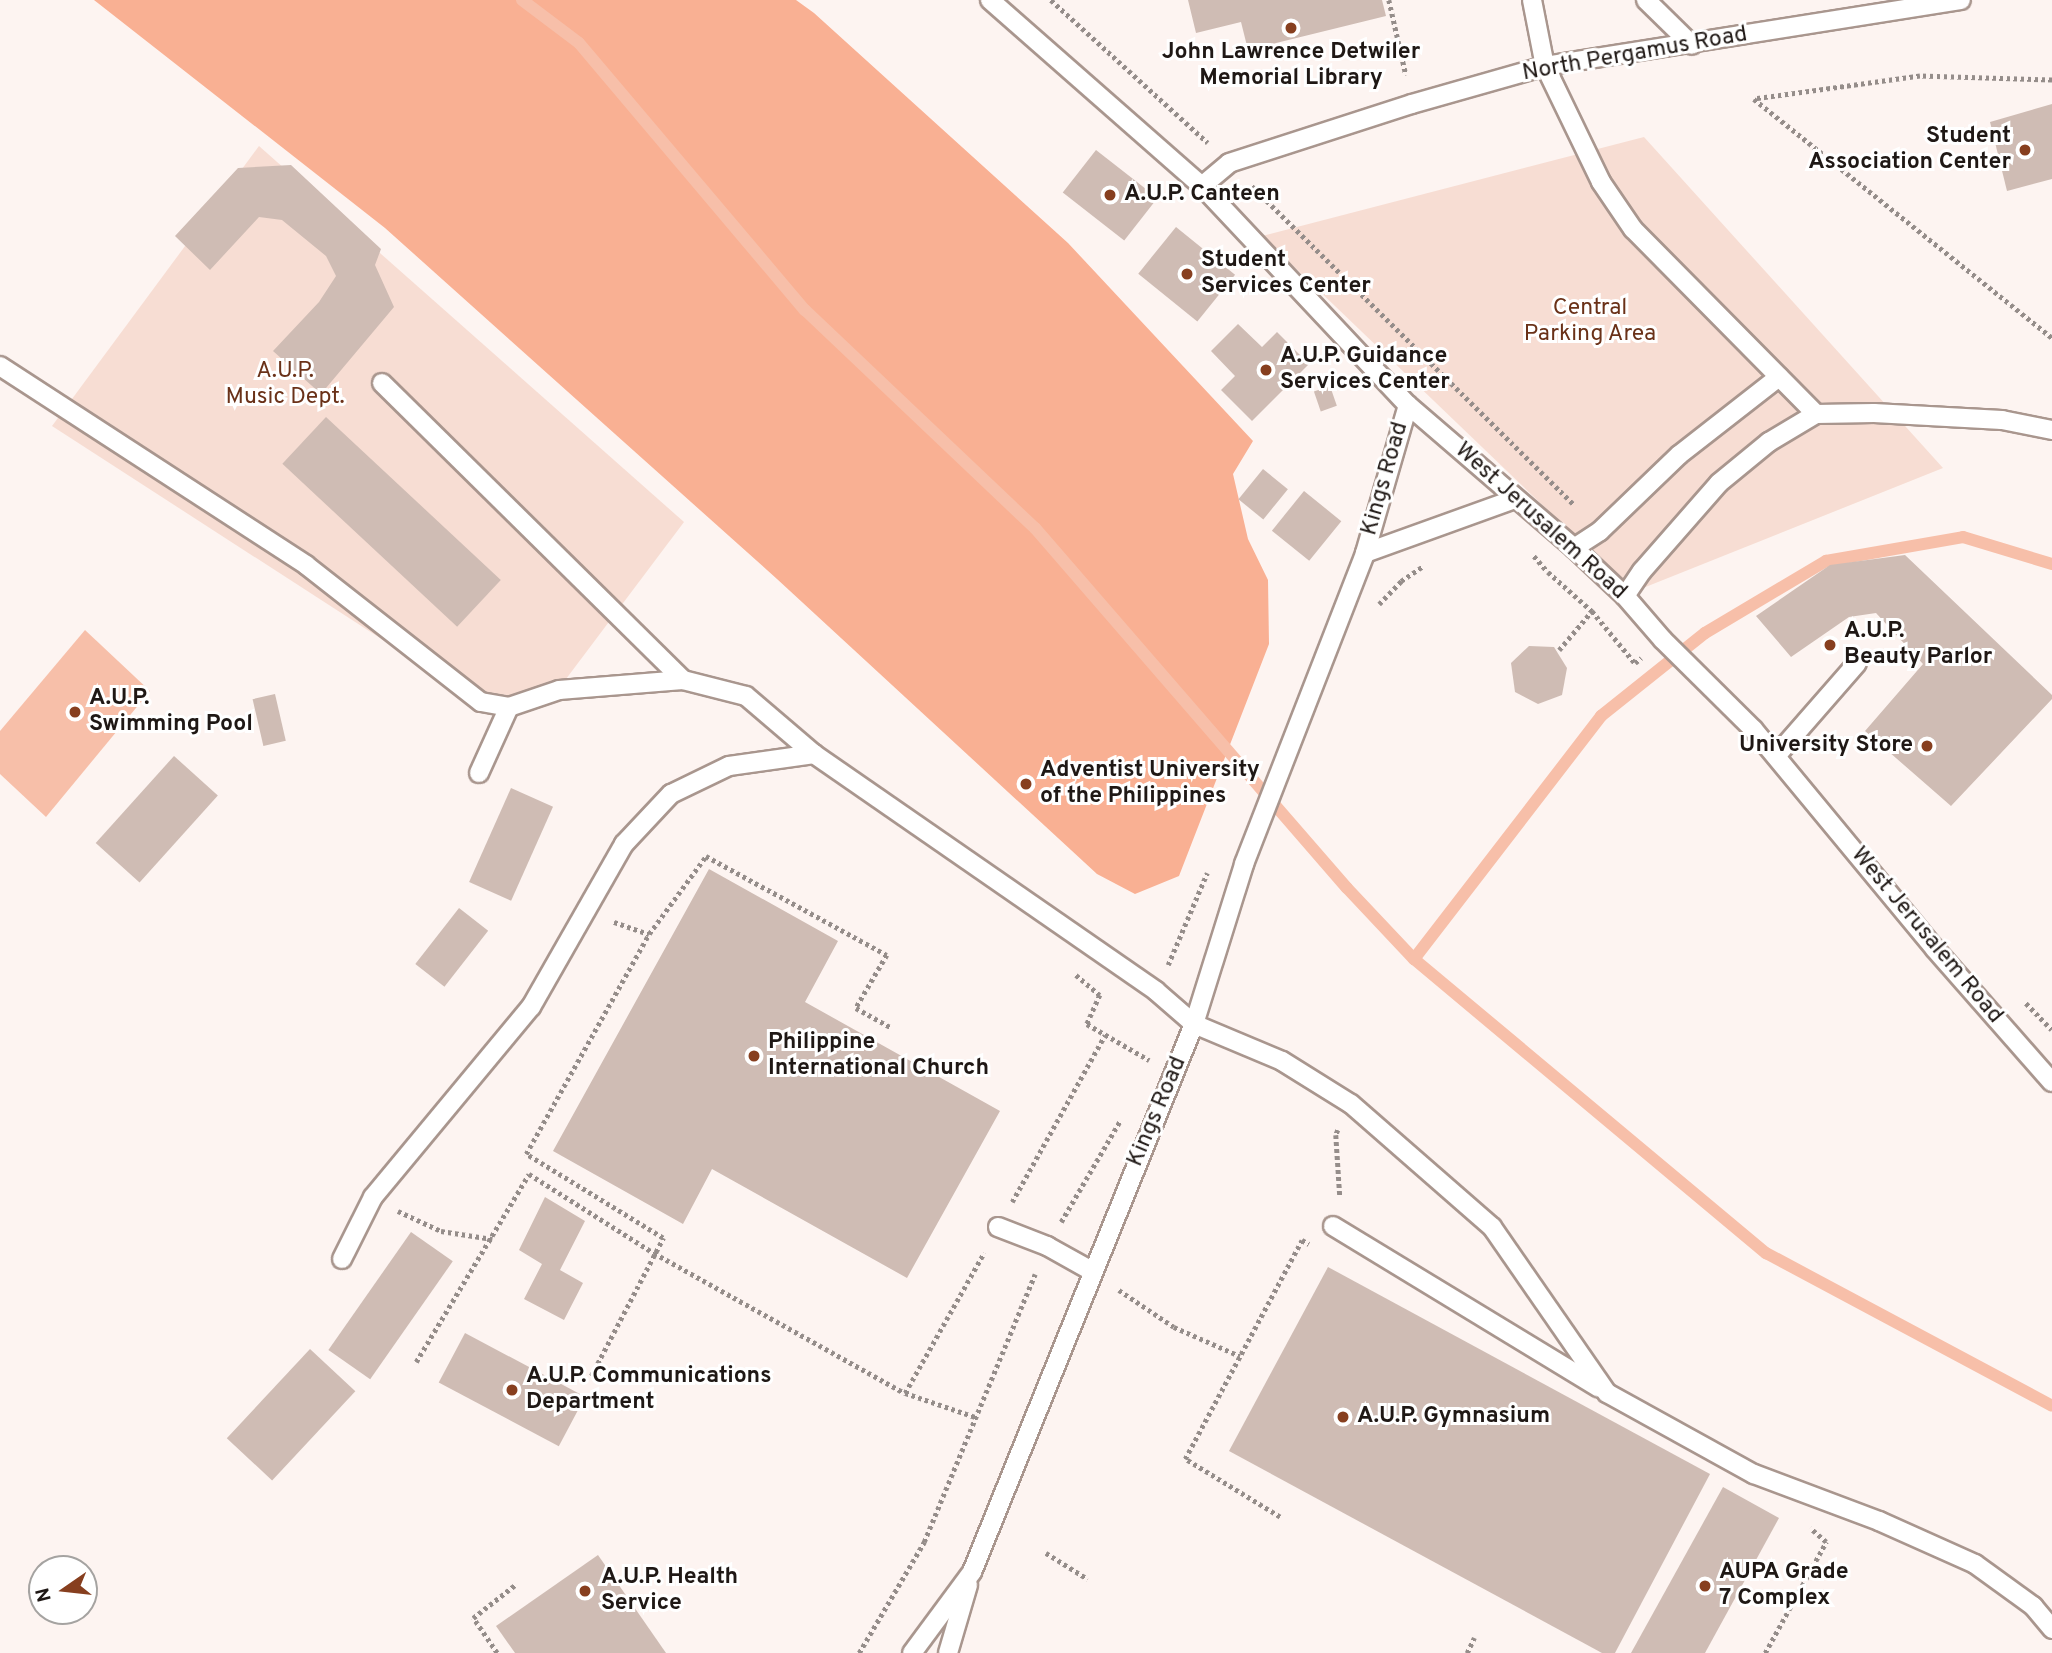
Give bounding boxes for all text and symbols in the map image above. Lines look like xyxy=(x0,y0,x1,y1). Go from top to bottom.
marker: John Lawrence Detwiler Memorial Library xyxy=(1283,20,1299,36)
street label: North Pergamus Road xyxy=(1520,22,1750,88)
place label: John Lawrence Detwiler Memorial Library xyxy=(1162,39,1420,93)
place label: Student Association Center xyxy=(1808,123,2011,177)
marker: Student Association Center xyxy=(2017,142,2033,158)
place label: A.U.P. Canteen xyxy=(1124,181,1280,209)
marker: A.U.P. Canteen xyxy=(1102,187,1118,203)
place label: Student Services Center xyxy=(1201,247,1371,301)
marker: Student Services Center xyxy=(1179,266,1195,282)
park label: Central Parking Area xyxy=(1523,295,1657,349)
place label: A.U.P. Guidance Services Center xyxy=(1280,343,1450,397)
park label: A.U.P. Music Dept. xyxy=(225,358,345,412)
marker: A.U.P. Guidance Services Center xyxy=(1258,362,1274,378)
street label: Kings Road xyxy=(1357,419,1415,539)
street label: West Jerusalem Road xyxy=(1448,438,1632,606)
place label: A.U.P. Beauty Parlor xyxy=(1844,618,1992,672)
marker: A.U.P. Beauty Parlor xyxy=(1822,637,1838,653)
place label: A.U.P. Swimming Pool xyxy=(89,685,253,739)
marker: A.U.P. Swimming Pool xyxy=(67,704,83,720)
place label: University Store xyxy=(1739,732,1913,760)
marker: University Store xyxy=(1919,738,1935,754)
place label: Adventist University of the Philippines xyxy=(1040,757,1260,811)
marker: Adventist University of the Philippines xyxy=(1018,776,1034,792)
street label: West Jerusalem Road xyxy=(1844,842,2008,1030)
place label: Philippine International Church xyxy=(768,1029,989,1083)
marker: Philippine International Church xyxy=(746,1048,762,1064)
street label: Kings Road xyxy=(1122,1053,1194,1171)
place label: A.U.P. Communications Department xyxy=(526,1363,772,1417)
marker: A.U.P. Communications Department xyxy=(504,1382,520,1398)
place label: A.U.P. Gymnasium xyxy=(1357,1403,1550,1431)
marker: A.U.P. Gymnasium xyxy=(1335,1409,1351,1425)
north arrow xyxy=(28,1555,98,1625)
place label: AUPA Grade 7 Complex xyxy=(1719,1559,1850,1613)
place label: A.U.P. Health Service xyxy=(601,1564,738,1618)
marker: AUPA Grade 7 Complex xyxy=(1697,1578,1713,1594)
marker: A.U.P. Health Service xyxy=(575,1581,595,1601)
text: N xyxy=(31,1585,58,1604)

